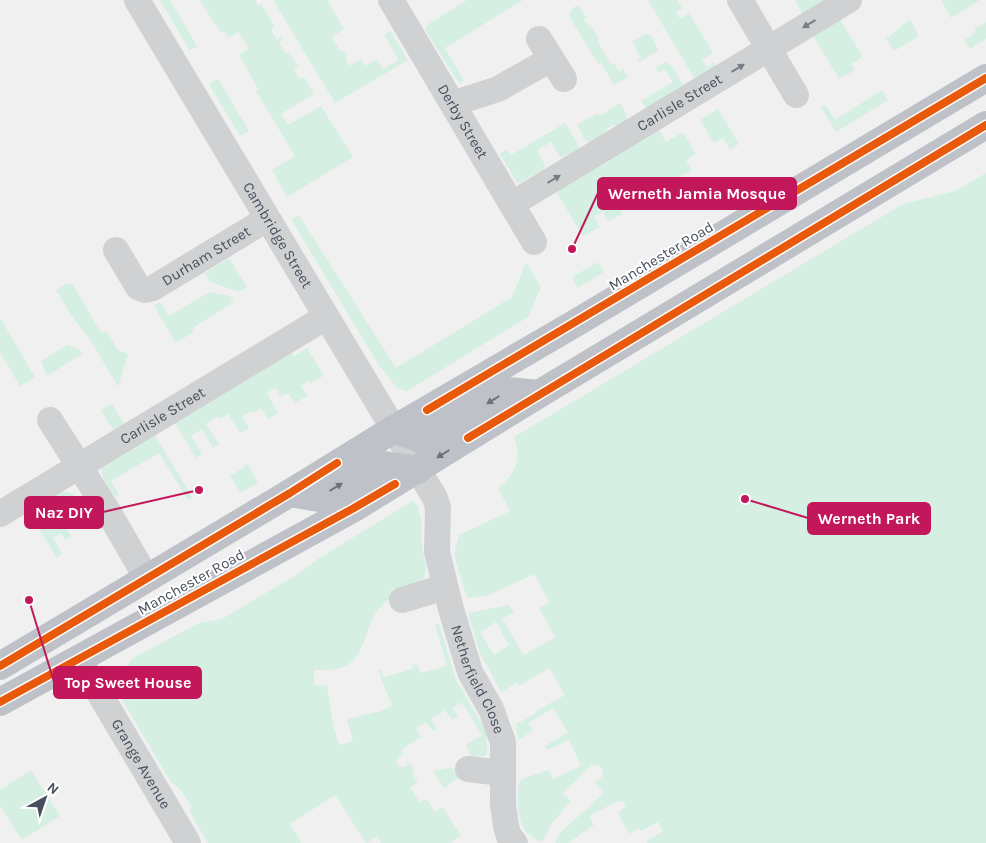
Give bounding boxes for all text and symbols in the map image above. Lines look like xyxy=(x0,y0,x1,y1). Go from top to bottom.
one-way arrow xyxy=(802,20,815,29)
one-way arrow xyxy=(731,63,744,72)
street label: Carlisle Street xyxy=(634,70,726,135)
street label: Derby Street xyxy=(434,81,492,162)
one-way arrow xyxy=(547,174,560,183)
callout: Werneth Jamia Mosque xyxy=(598,178,796,209)
street label: Cambridge Street xyxy=(239,179,316,292)
text: Werneth Jamia Mosque xyxy=(608,184,786,203)
street label: Manchester Road xyxy=(605,218,717,294)
street label: Durham Street xyxy=(158,222,254,290)
street label: Carlisle Street xyxy=(117,383,209,448)
one-way arrow xyxy=(486,395,499,405)
one-way arrow xyxy=(437,449,450,458)
one-way arrow xyxy=(329,483,342,492)
callout: Naz DIY xyxy=(25,497,103,528)
text: Naz DIY xyxy=(35,503,94,522)
callout: Werneth Park xyxy=(808,503,930,534)
text: Werneth Park xyxy=(818,509,921,528)
street label: Manchester Road xyxy=(134,545,248,619)
street label: Netherfield Close xyxy=(447,623,508,736)
callout: Top Sweet House xyxy=(54,667,201,698)
text: Top Sweet House xyxy=(65,673,191,692)
street label: Grange Avenue xyxy=(108,716,175,812)
north arrow xyxy=(20,773,70,823)
text: N xyxy=(44,779,62,798)

